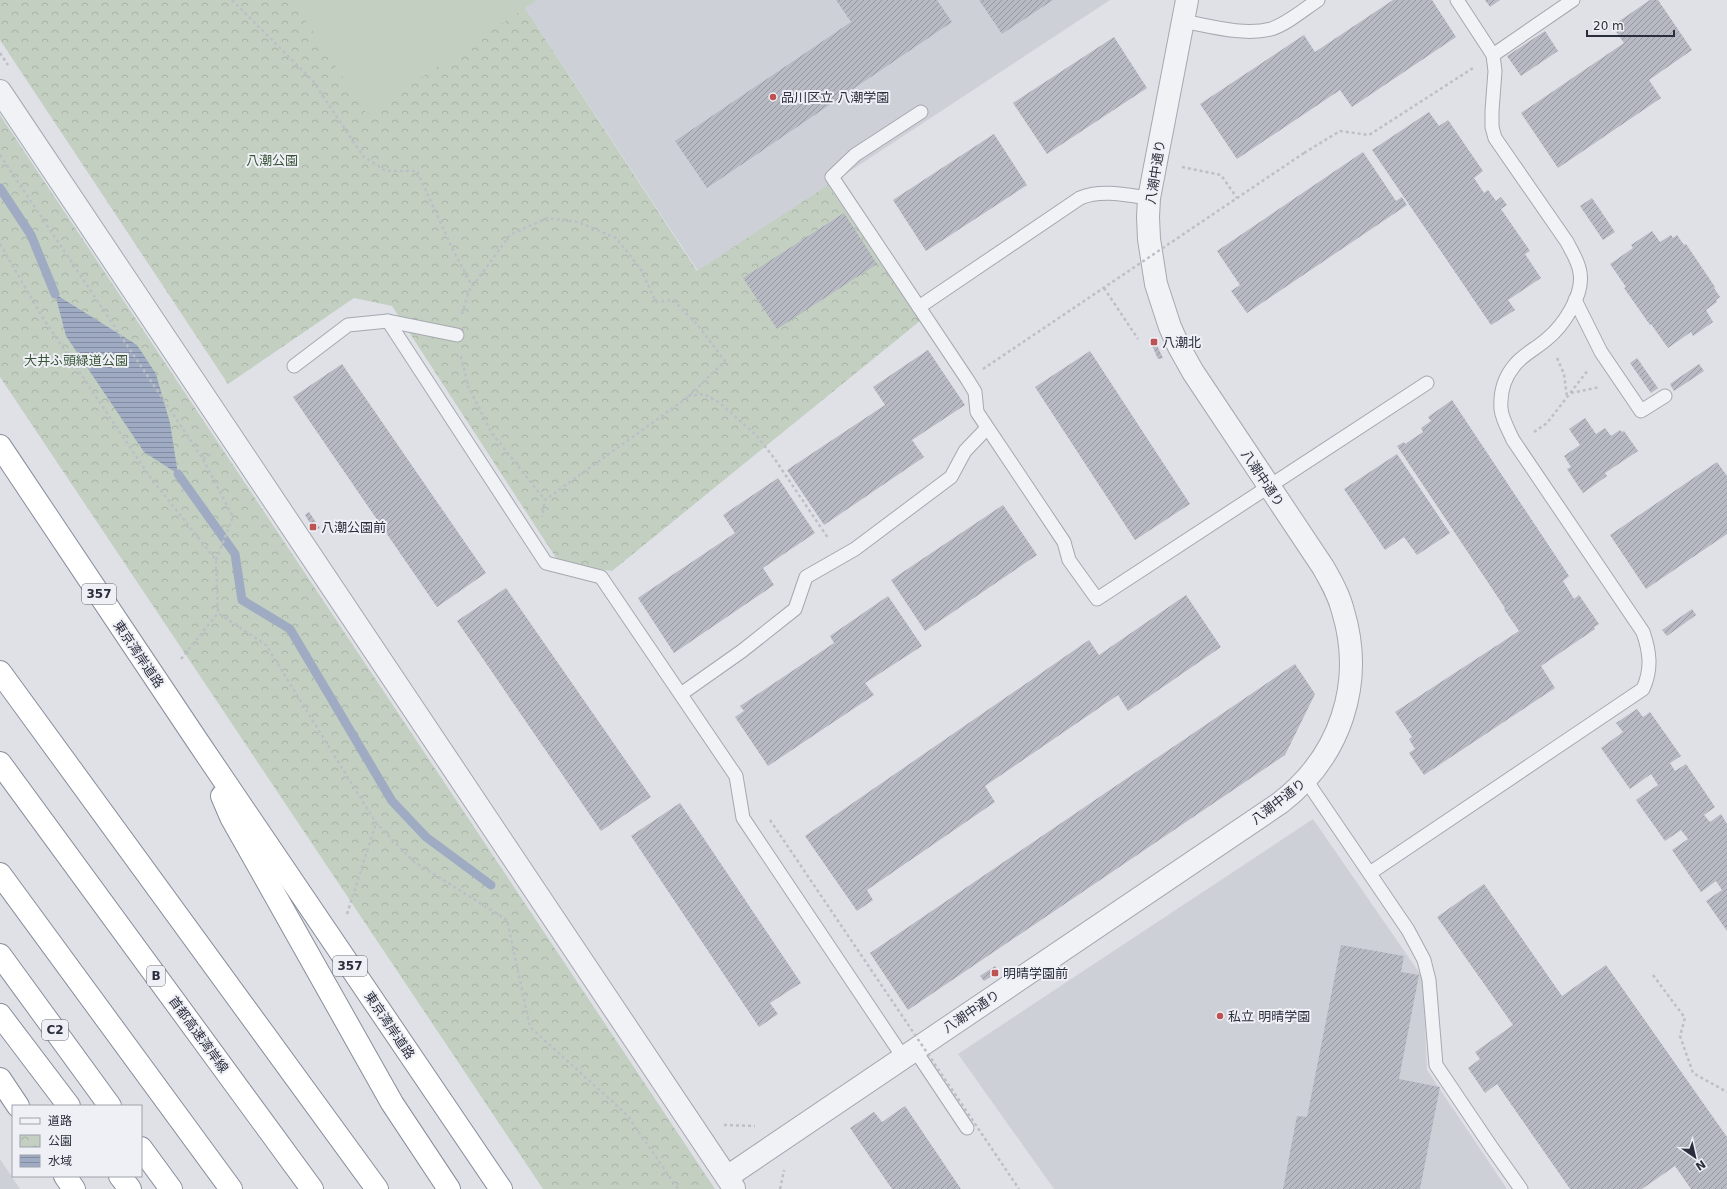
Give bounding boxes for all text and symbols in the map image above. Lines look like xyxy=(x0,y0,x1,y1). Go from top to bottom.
scale bar xyxy=(1587,12,1674,38)
text: 20 m xyxy=(1593,19,1624,33)
place label: 品川区立 八潮学園 xyxy=(781,90,889,105)
marker: 品川区立 八潮学園 xyxy=(768,92,778,102)
street label: 八潮中通り xyxy=(1143,139,1168,205)
park label: 八潮公園 xyxy=(246,153,298,168)
place label: 八潮北 xyxy=(1162,335,1201,350)
marker: 八潮北 xyxy=(1149,337,1159,347)
park label: 大井ふ頭緑道公園 xyxy=(24,353,128,368)
street label: 八潮中通り xyxy=(1238,447,1287,509)
place label: 八潮公園前 xyxy=(321,520,386,535)
marker: 八潮公園前 xyxy=(308,522,318,532)
road number: 357 xyxy=(82,584,116,604)
street label: 東京湾岸道路 xyxy=(111,618,167,691)
street label: 八潮中通り xyxy=(1248,775,1309,827)
road number: 357 xyxy=(333,956,367,976)
road number: B xyxy=(147,966,165,986)
place label: 明晴学園前 xyxy=(1003,966,1068,981)
marker: 明晴学園前 xyxy=(990,968,1000,978)
street label: 八潮中通り xyxy=(940,987,1002,1036)
street label: 東京湾岸道路 xyxy=(362,989,418,1062)
street label: 首都高速湾岸線 xyxy=(166,993,231,1076)
place label: 私立 明晴学園 xyxy=(1228,1009,1310,1024)
marker: 私立 明晴学園 xyxy=(1215,1011,1225,1021)
road number: C2 xyxy=(42,1020,68,1040)
legend xyxy=(12,1105,142,1177)
text: 道路 xyxy=(48,1114,72,1128)
text: 公園 xyxy=(48,1134,72,1148)
north arrow xyxy=(1675,1137,1715,1177)
text: 水域 xyxy=(48,1154,72,1168)
text: N xyxy=(1693,1157,1708,1173)

